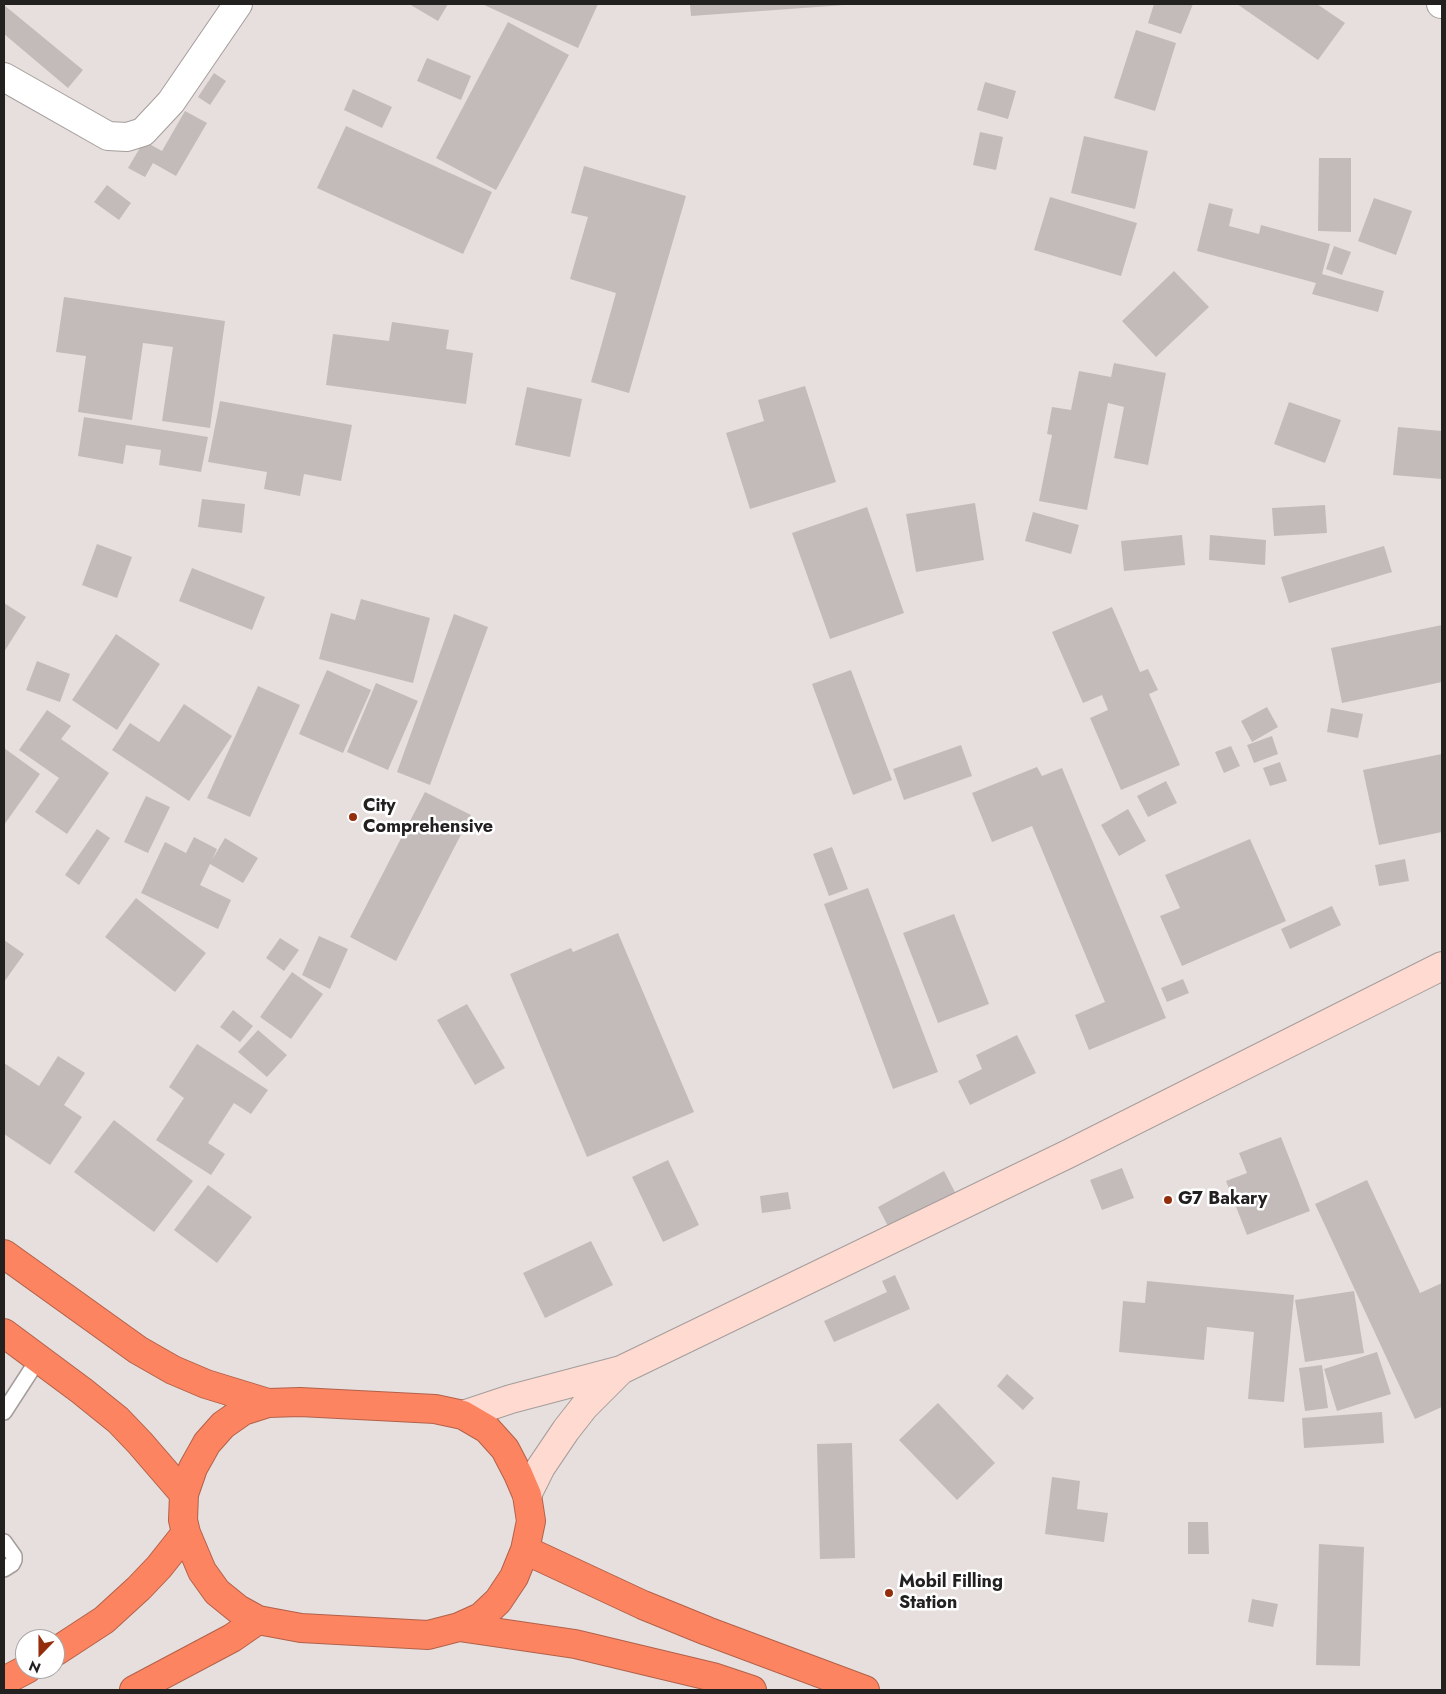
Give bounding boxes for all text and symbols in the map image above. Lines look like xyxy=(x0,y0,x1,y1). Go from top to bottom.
place label: City Comprehensive xyxy=(363,796,493,839)
marker: City Comprehensive xyxy=(347,811,359,823)
place label: G7 Bakary xyxy=(1178,1189,1267,1211)
marker: G7 Bakary xyxy=(1162,1194,1174,1206)
place label: Mobil Filling Station xyxy=(899,1572,1003,1615)
marker: Mobil Filling Station xyxy=(883,1587,895,1599)
north arrow xyxy=(15,1629,65,1679)
text: N xyxy=(26,1656,44,1678)

